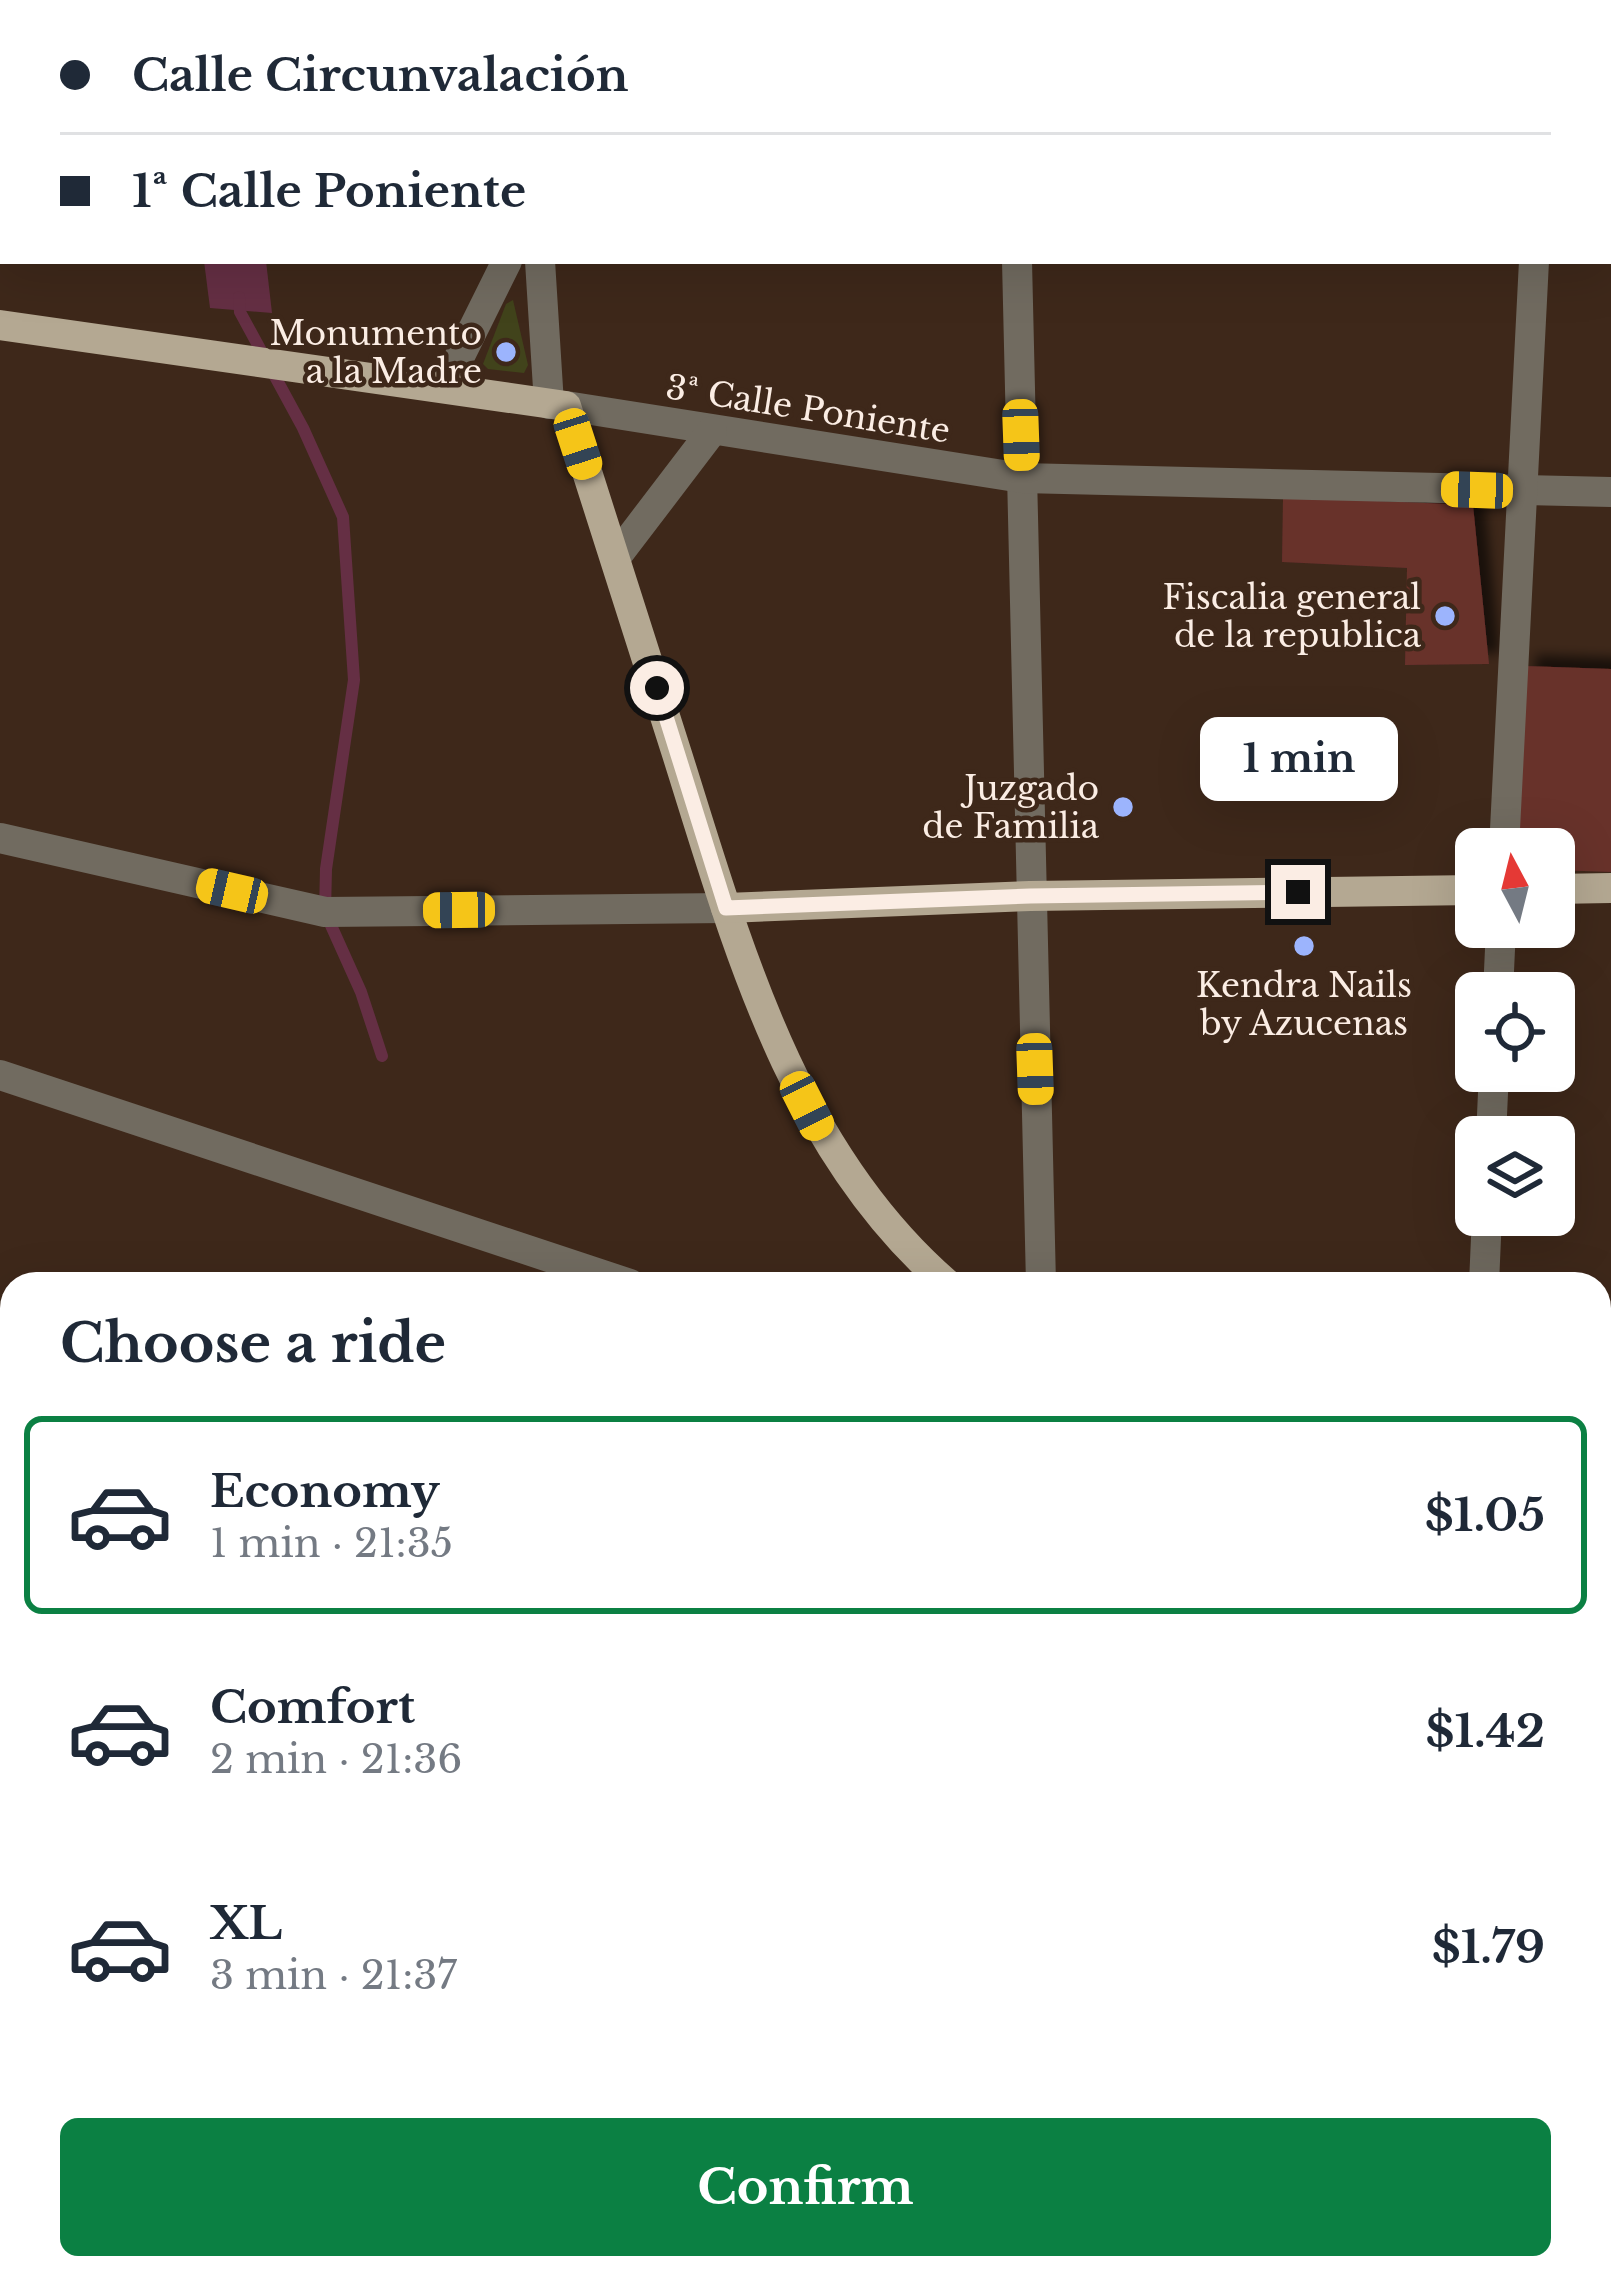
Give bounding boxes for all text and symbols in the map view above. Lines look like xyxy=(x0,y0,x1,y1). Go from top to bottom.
text: Calle Circunvalación xyxy=(132,47,629,103)
text: 1ª Calle Poniente xyxy=(132,163,526,219)
place label: Monumento a la Madre xyxy=(269,313,482,392)
marker: Monumento a la Madre xyxy=(493,339,519,365)
street label: 3ª Calle Poniente xyxy=(663,366,953,452)
car xyxy=(1002,398,1040,472)
car xyxy=(550,404,606,484)
car xyxy=(1440,471,1514,509)
place label: Fiscalia general de la republica xyxy=(1162,577,1422,656)
marker: Fiscalia general de la republica xyxy=(1432,603,1458,629)
route start xyxy=(630,661,684,715)
callout: 1 min xyxy=(1199,718,1397,802)
text: 1 min xyxy=(1243,734,1355,783)
place label: Juzgado de Familia xyxy=(922,768,1100,847)
marker: Juzgado de Familia xyxy=(1110,794,1136,820)
north arrow xyxy=(1455,828,1575,948)
map controls xyxy=(1455,828,1575,1236)
car xyxy=(193,865,271,917)
route end xyxy=(1271,865,1325,919)
car xyxy=(423,891,495,929)
marker: Kendra Nails by Azucenas xyxy=(1291,933,1317,959)
place label: Kendra Nails by Azucenas xyxy=(1196,965,1412,1044)
button: locate xyxy=(1455,972,1575,1092)
car xyxy=(1016,1032,1054,1106)
car xyxy=(775,1066,839,1146)
button: layers xyxy=(1455,1116,1575,1236)
text: Choose a ride xyxy=(60,1310,446,1377)
icon: car xyxy=(66,1461,174,1569)
text: Economy xyxy=(210,1463,440,1519)
text: $1.05 xyxy=(1425,1487,1545,1543)
text: 1 min · 21:35 xyxy=(210,1519,453,1568)
icon: car xyxy=(66,1677,174,1785)
text: Comfort xyxy=(210,1679,415,1735)
text: $1.42 xyxy=(1426,1703,1545,1759)
text: 2 min · 21:36 xyxy=(210,1735,462,1784)
icon: car xyxy=(66,1893,174,2001)
text: XL xyxy=(210,1895,282,1951)
text: $1.79 xyxy=(1432,1919,1545,1975)
text: 3 min · 21:37 xyxy=(210,1951,457,2000)
button: Confirm xyxy=(60,2118,1551,2256)

